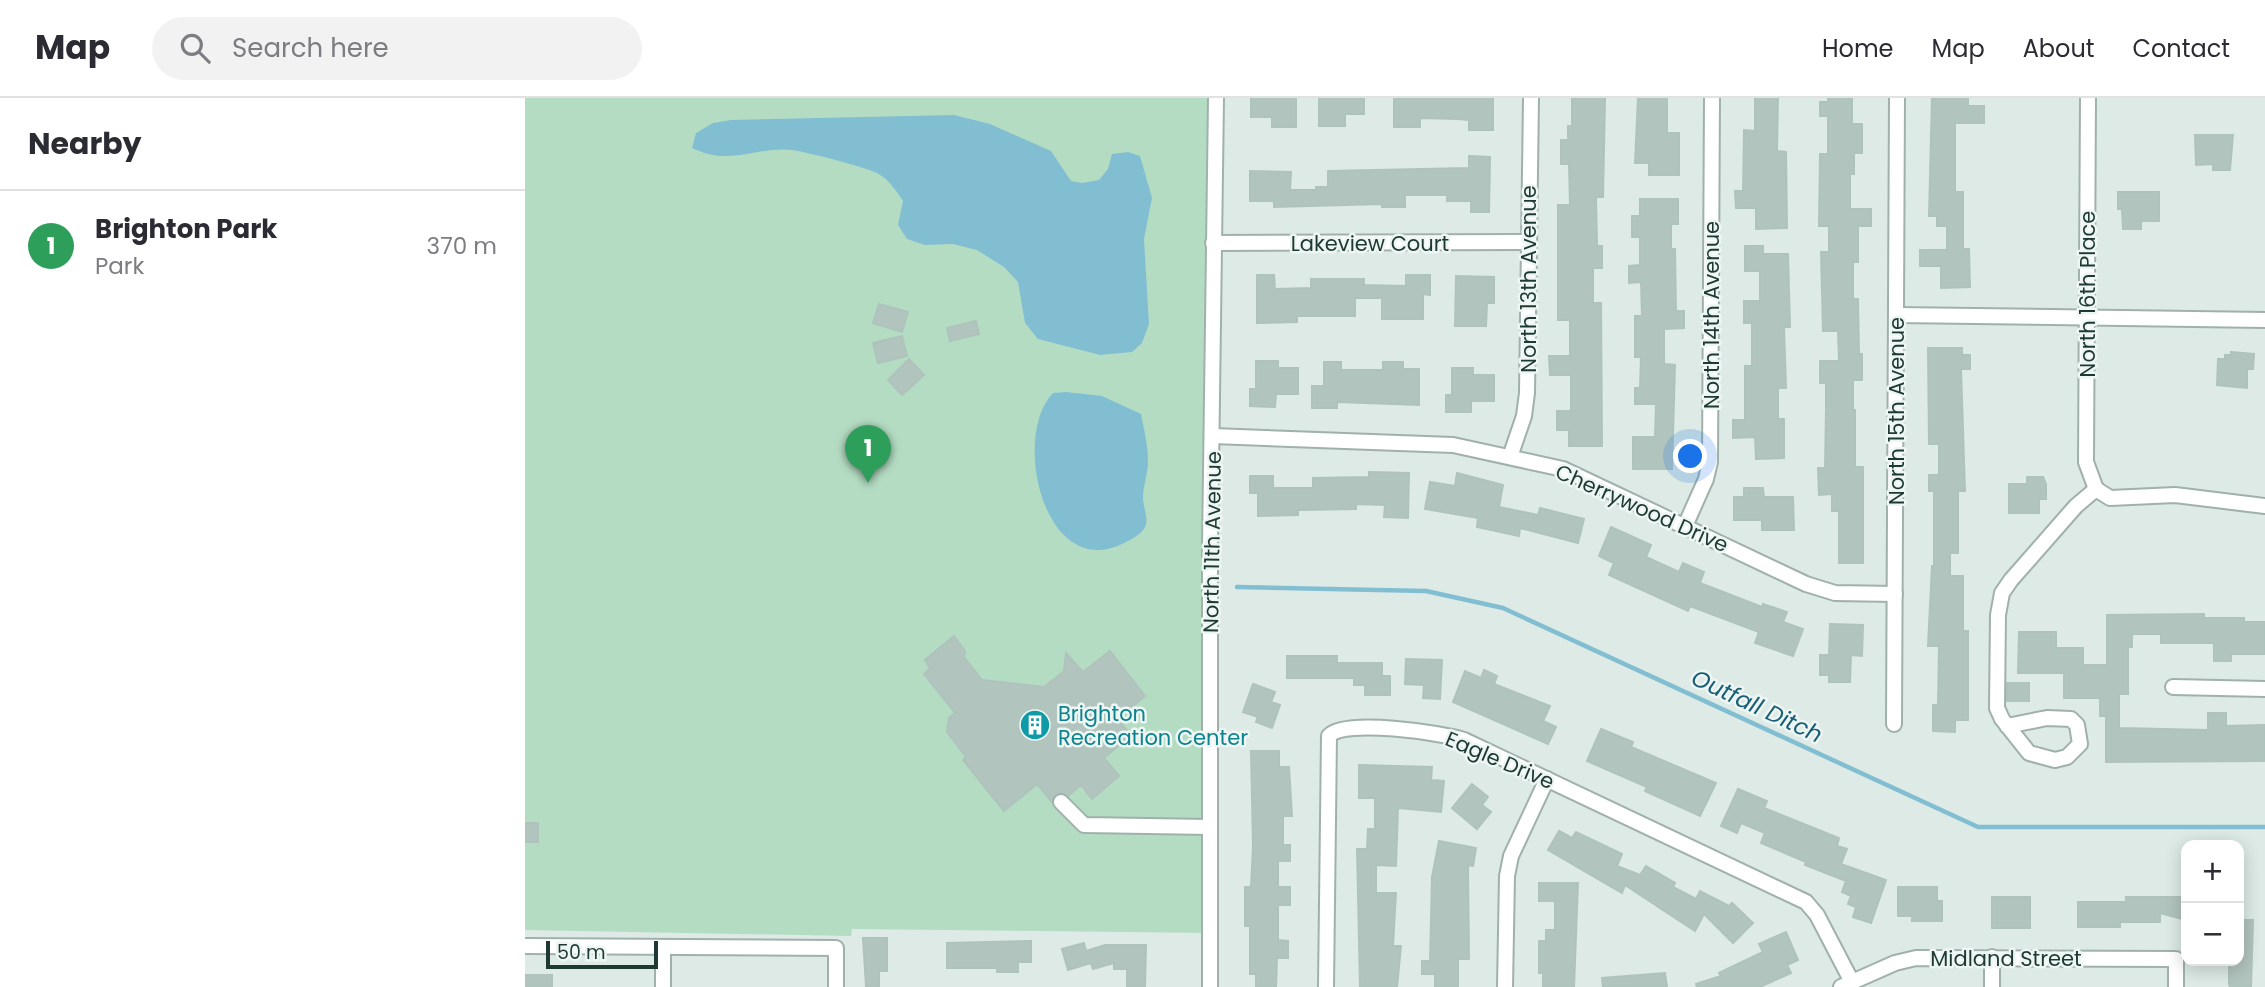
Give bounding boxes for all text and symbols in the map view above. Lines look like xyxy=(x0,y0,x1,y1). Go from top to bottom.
search box xyxy=(152,17,642,80)
text: Map xyxy=(35,24,110,71)
icon: search xyxy=(176,29,214,67)
text: Search here xyxy=(232,30,389,66)
text: Home xyxy=(1822,32,1894,65)
text: Map xyxy=(1932,32,1985,65)
text: About xyxy=(2023,32,2094,65)
text: Contact xyxy=(2132,32,2230,65)
text: Nearby xyxy=(28,122,142,165)
street label: North 13th Avenue xyxy=(1514,185,1543,373)
text: Brighton Park xyxy=(95,211,277,247)
street label: North 16th Place xyxy=(2073,211,2102,377)
street label: North 14th Avenue xyxy=(1697,221,1726,409)
street label: Lakeview Court xyxy=(1291,229,1449,258)
text: 1 xyxy=(47,230,55,262)
text: 370 m xyxy=(427,230,497,262)
text: Park xyxy=(95,250,144,282)
street label: North 15th Avenue xyxy=(1882,317,1911,505)
pin: 1 xyxy=(845,425,891,483)
your location xyxy=(1673,439,1707,473)
street label: North 11th Avenue xyxy=(1196,451,1228,633)
street label: Cherrywood Drive xyxy=(1551,457,1733,559)
water label: Outfall Ditch xyxy=(1686,662,1828,750)
place label: Brighton Recreation Center xyxy=(1058,699,1248,752)
building icon: Brighton Recreation Center xyxy=(1018,708,1052,742)
street label: Eagle Drive xyxy=(1441,724,1559,796)
map controls xyxy=(2181,840,2244,966)
button: + xyxy=(2181,840,2244,903)
button: − xyxy=(2181,903,2244,966)
scale bar xyxy=(546,938,658,970)
text: 50 m xyxy=(557,939,606,966)
street label: Midland Street xyxy=(1930,944,2082,973)

